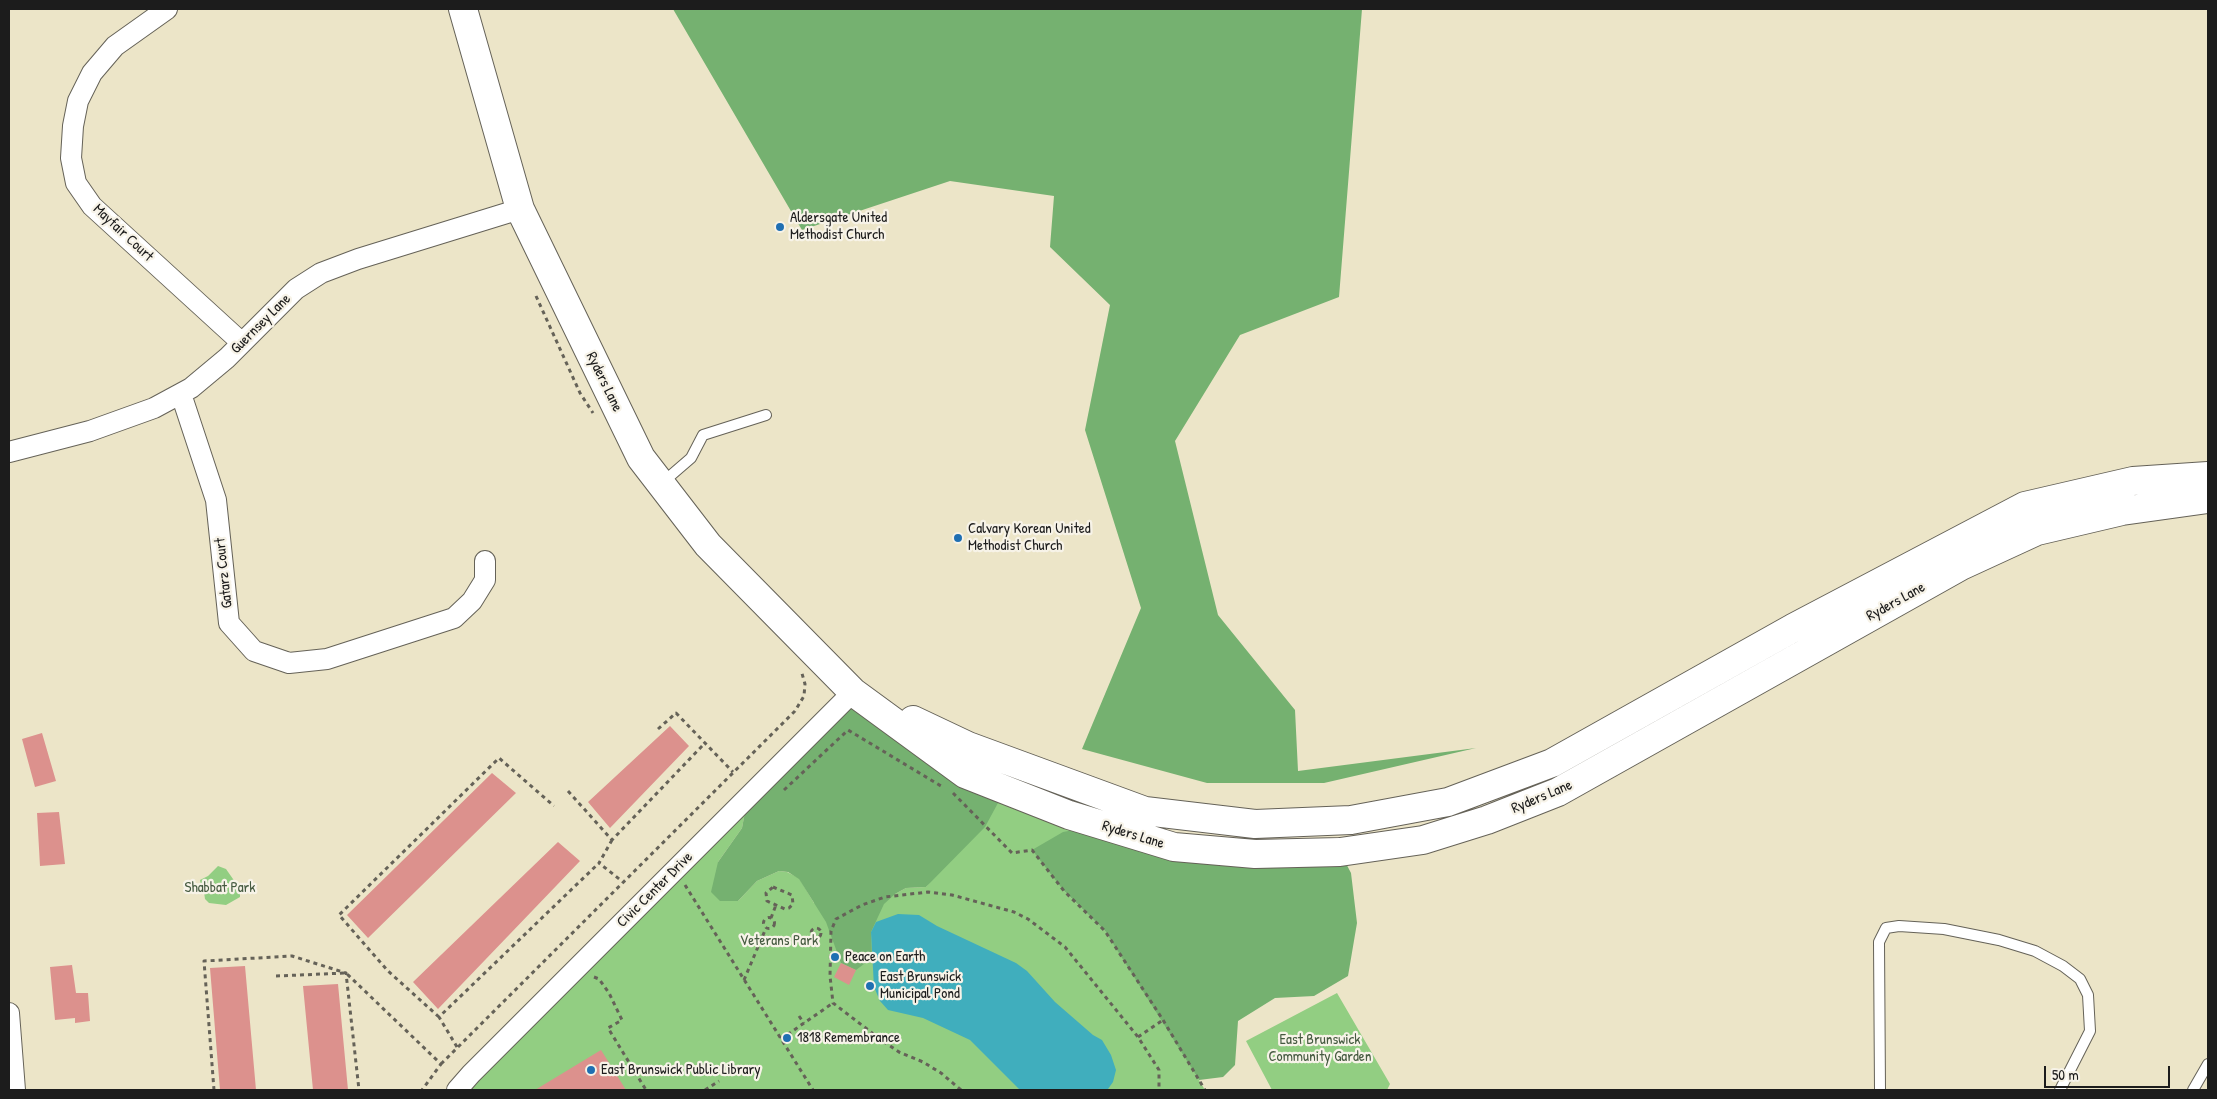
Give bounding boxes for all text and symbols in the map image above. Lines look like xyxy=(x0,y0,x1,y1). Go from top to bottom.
street label: Mayfair Court xyxy=(89,200,157,266)
place label: Aldersgate United Methodist Church xyxy=(790,209,887,244)
marker: Aldersgate United Methodist Church xyxy=(774,221,786,233)
street label: Guernsey Lane xyxy=(227,290,295,358)
street label: Ryders Lane xyxy=(582,349,626,415)
place label: Calvary Korean United Methodist Church xyxy=(968,520,1091,555)
marker: Calvary Korean United Methodist Church xyxy=(952,532,964,544)
street label: Gatarz Court xyxy=(211,537,237,609)
street label: Ryders Lane xyxy=(1864,579,1928,625)
street label: Ryders Lane xyxy=(1509,776,1575,818)
street label: Ryders Lane xyxy=(1100,817,1166,853)
street label: Civic Center Drive xyxy=(613,848,697,932)
park label: Shabbat Park xyxy=(184,879,256,897)
park label: Veterans Park xyxy=(740,932,818,950)
place label: Peace on Earth xyxy=(845,948,925,966)
marker: Peace on Earth xyxy=(829,951,841,963)
place label: East Brunswick Municipal Pond xyxy=(880,968,961,1003)
marker: East Brunswick Municipal Pond xyxy=(864,980,876,992)
place label: 1818 Remembrance xyxy=(797,1029,900,1047)
park label: East Brunswick Community Garden xyxy=(1268,1031,1372,1066)
marker: 1818 Remembrance xyxy=(781,1032,793,1044)
scale bar xyxy=(2047,1056,2173,1088)
place label: East Brunswick Public Library xyxy=(601,1061,761,1079)
marker: East Brunswick Public Library xyxy=(585,1064,597,1076)
text: 50 m xyxy=(2052,1064,2079,1085)

